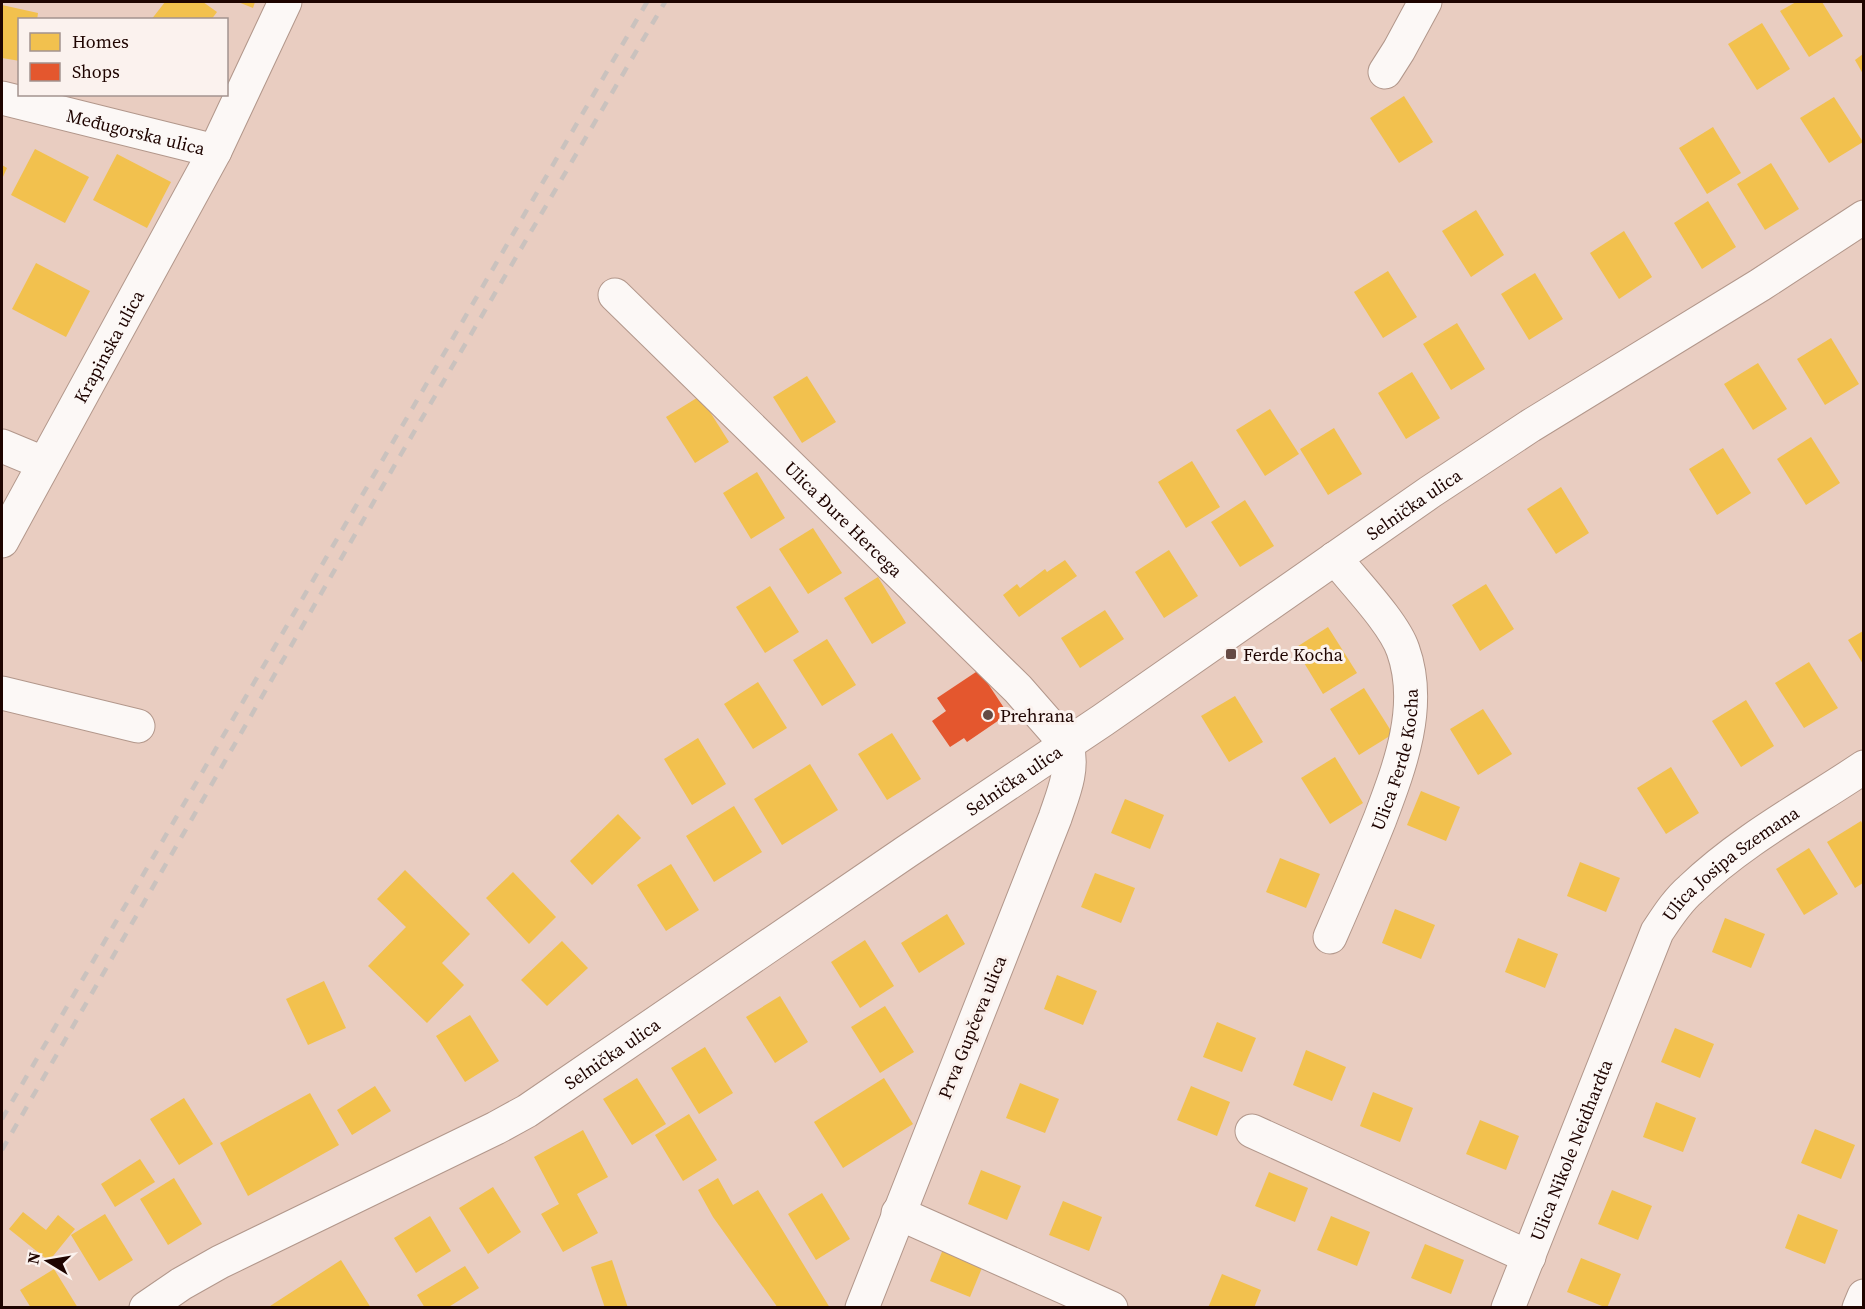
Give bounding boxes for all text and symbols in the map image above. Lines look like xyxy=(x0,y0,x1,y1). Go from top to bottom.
legend xyxy=(18,18,228,96)
text: Homes xyxy=(72,29,129,54)
text: Shops xyxy=(72,59,120,84)
street label: Međugorska ulica xyxy=(64,102,209,161)
street label: Krapinska ulica xyxy=(67,285,150,407)
street label: Ulica Đure Hercega xyxy=(779,455,909,583)
street label: Selnička ulica xyxy=(1361,462,1467,546)
place label: Ferde Kocha xyxy=(1243,642,1344,667)
marker: Ferde Kocha xyxy=(1224,647,1238,661)
street label: Ulica Ferde Kocha xyxy=(1364,688,1423,834)
place label: Prehrana xyxy=(1000,703,1075,728)
marker: Prehrana xyxy=(981,708,995,722)
street label: Selnička ulica xyxy=(961,738,1067,821)
street label: Ulica Josipa Szemana xyxy=(1656,799,1804,926)
street label: Prva Gupčeva ulica xyxy=(932,951,1012,1102)
street label: Selnička ulica xyxy=(559,1011,665,1095)
street label: Ulica Nikole Neidhardta xyxy=(1523,1055,1618,1244)
north arrow xyxy=(18,1231,78,1291)
text: N xyxy=(21,1250,45,1266)

